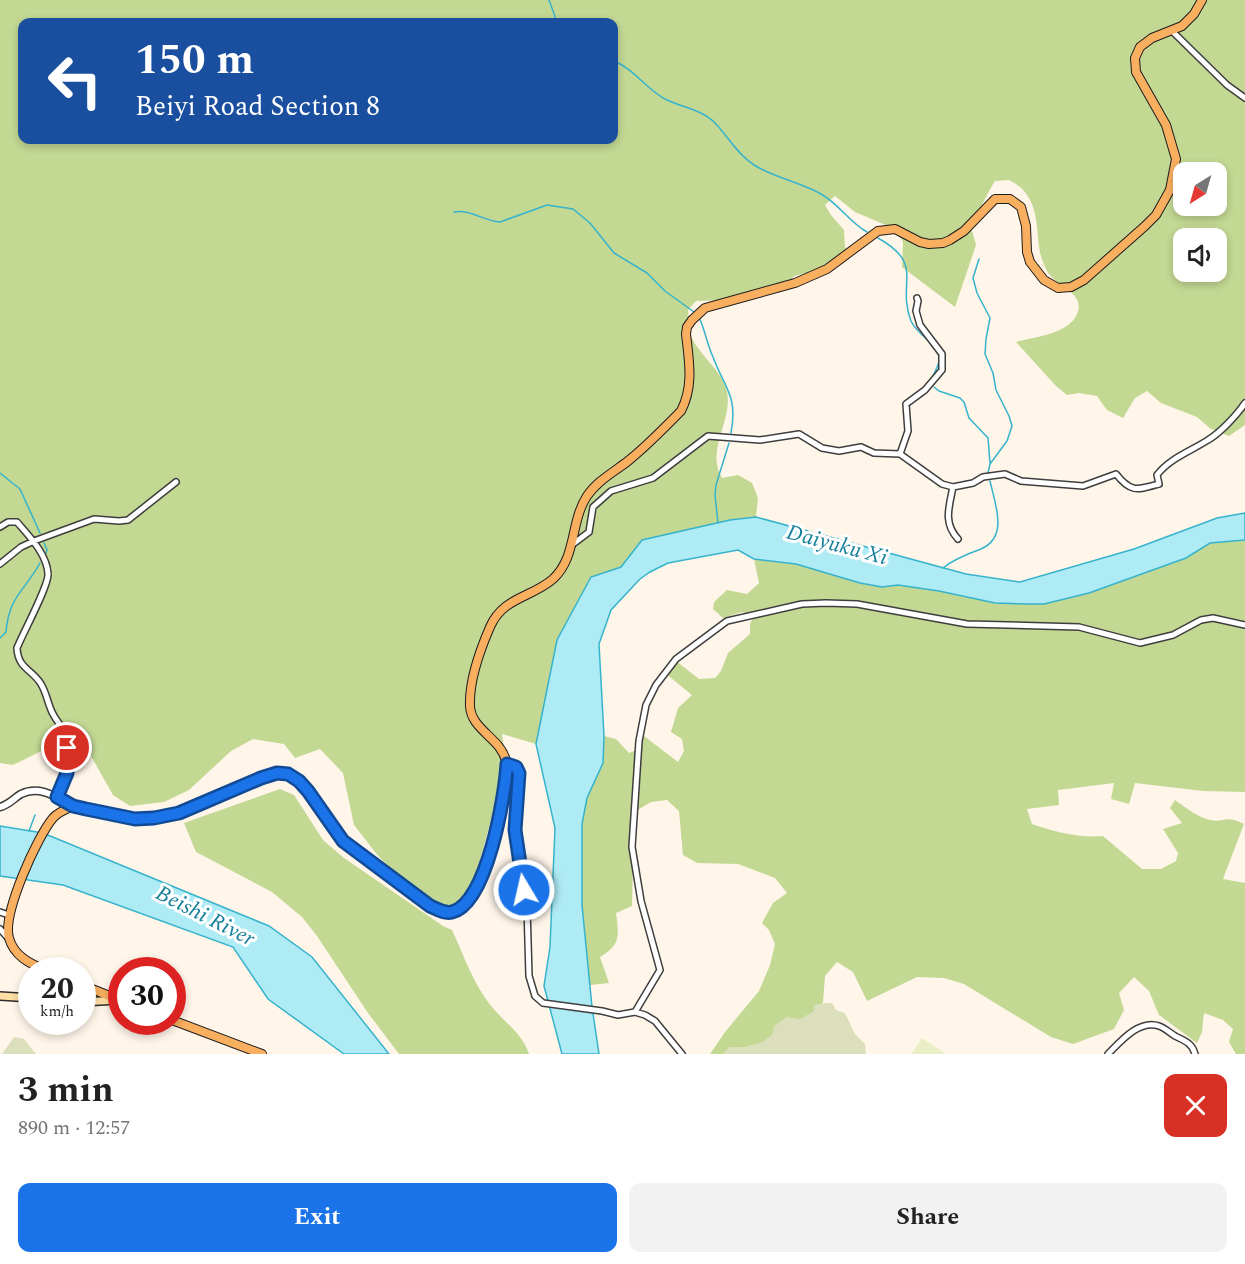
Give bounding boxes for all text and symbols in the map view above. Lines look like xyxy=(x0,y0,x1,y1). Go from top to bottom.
text: 150 m xyxy=(135,29,254,92)
icon: left xyxy=(36,42,114,120)
text: Beiyi Road Section 8 xyxy=(135,86,380,128)
north arrow xyxy=(1173,162,1227,216)
map controls xyxy=(1173,162,1227,282)
button: sound xyxy=(1173,228,1227,282)
water label: Daiyuku Xi xyxy=(783,516,891,574)
pin xyxy=(41,722,92,773)
icon: arrive xyxy=(50,731,83,764)
position arrow xyxy=(492,858,556,922)
water label: Beishi River xyxy=(150,877,261,955)
speed limit sign: 30 xyxy=(108,957,186,1035)
text: 20 xyxy=(40,966,74,1012)
text: km/h xyxy=(40,1000,74,1023)
text: 3 min xyxy=(18,1063,114,1118)
button: close xyxy=(1164,1074,1227,1137)
text: 890 m · 12:57 xyxy=(18,1113,130,1143)
button: Exit xyxy=(18,1183,617,1252)
button: Share xyxy=(629,1183,1227,1252)

